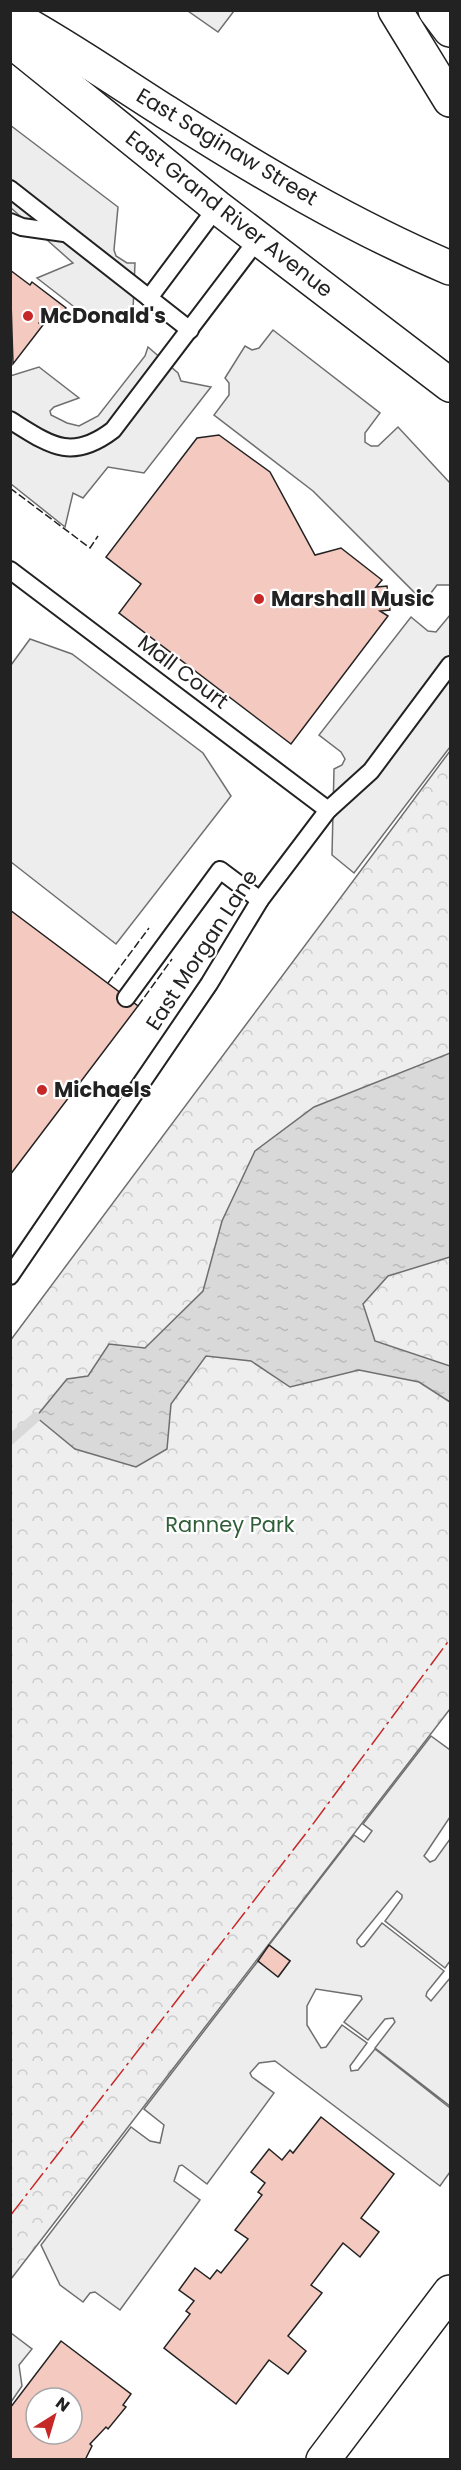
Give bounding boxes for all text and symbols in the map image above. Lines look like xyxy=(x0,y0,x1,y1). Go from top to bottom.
street label: East Saginaw Street xyxy=(131,81,323,212)
street label: East Grand River Avenue xyxy=(120,123,339,304)
place label: McDonald's xyxy=(40,301,166,330)
marker: McDonald's xyxy=(21,309,35,323)
place label: Marshall Music xyxy=(271,584,435,613)
marker: Marshall Music xyxy=(252,592,266,606)
street label: Mall Court xyxy=(132,628,235,715)
street label: East Morgan Lane xyxy=(139,864,264,1035)
place label: Michaels xyxy=(54,1075,151,1104)
marker: Michaels xyxy=(35,1083,49,1097)
park label: Ranney Park xyxy=(165,1510,295,1539)
north arrow xyxy=(24,2386,84,2446)
text: N xyxy=(51,2392,74,2417)

